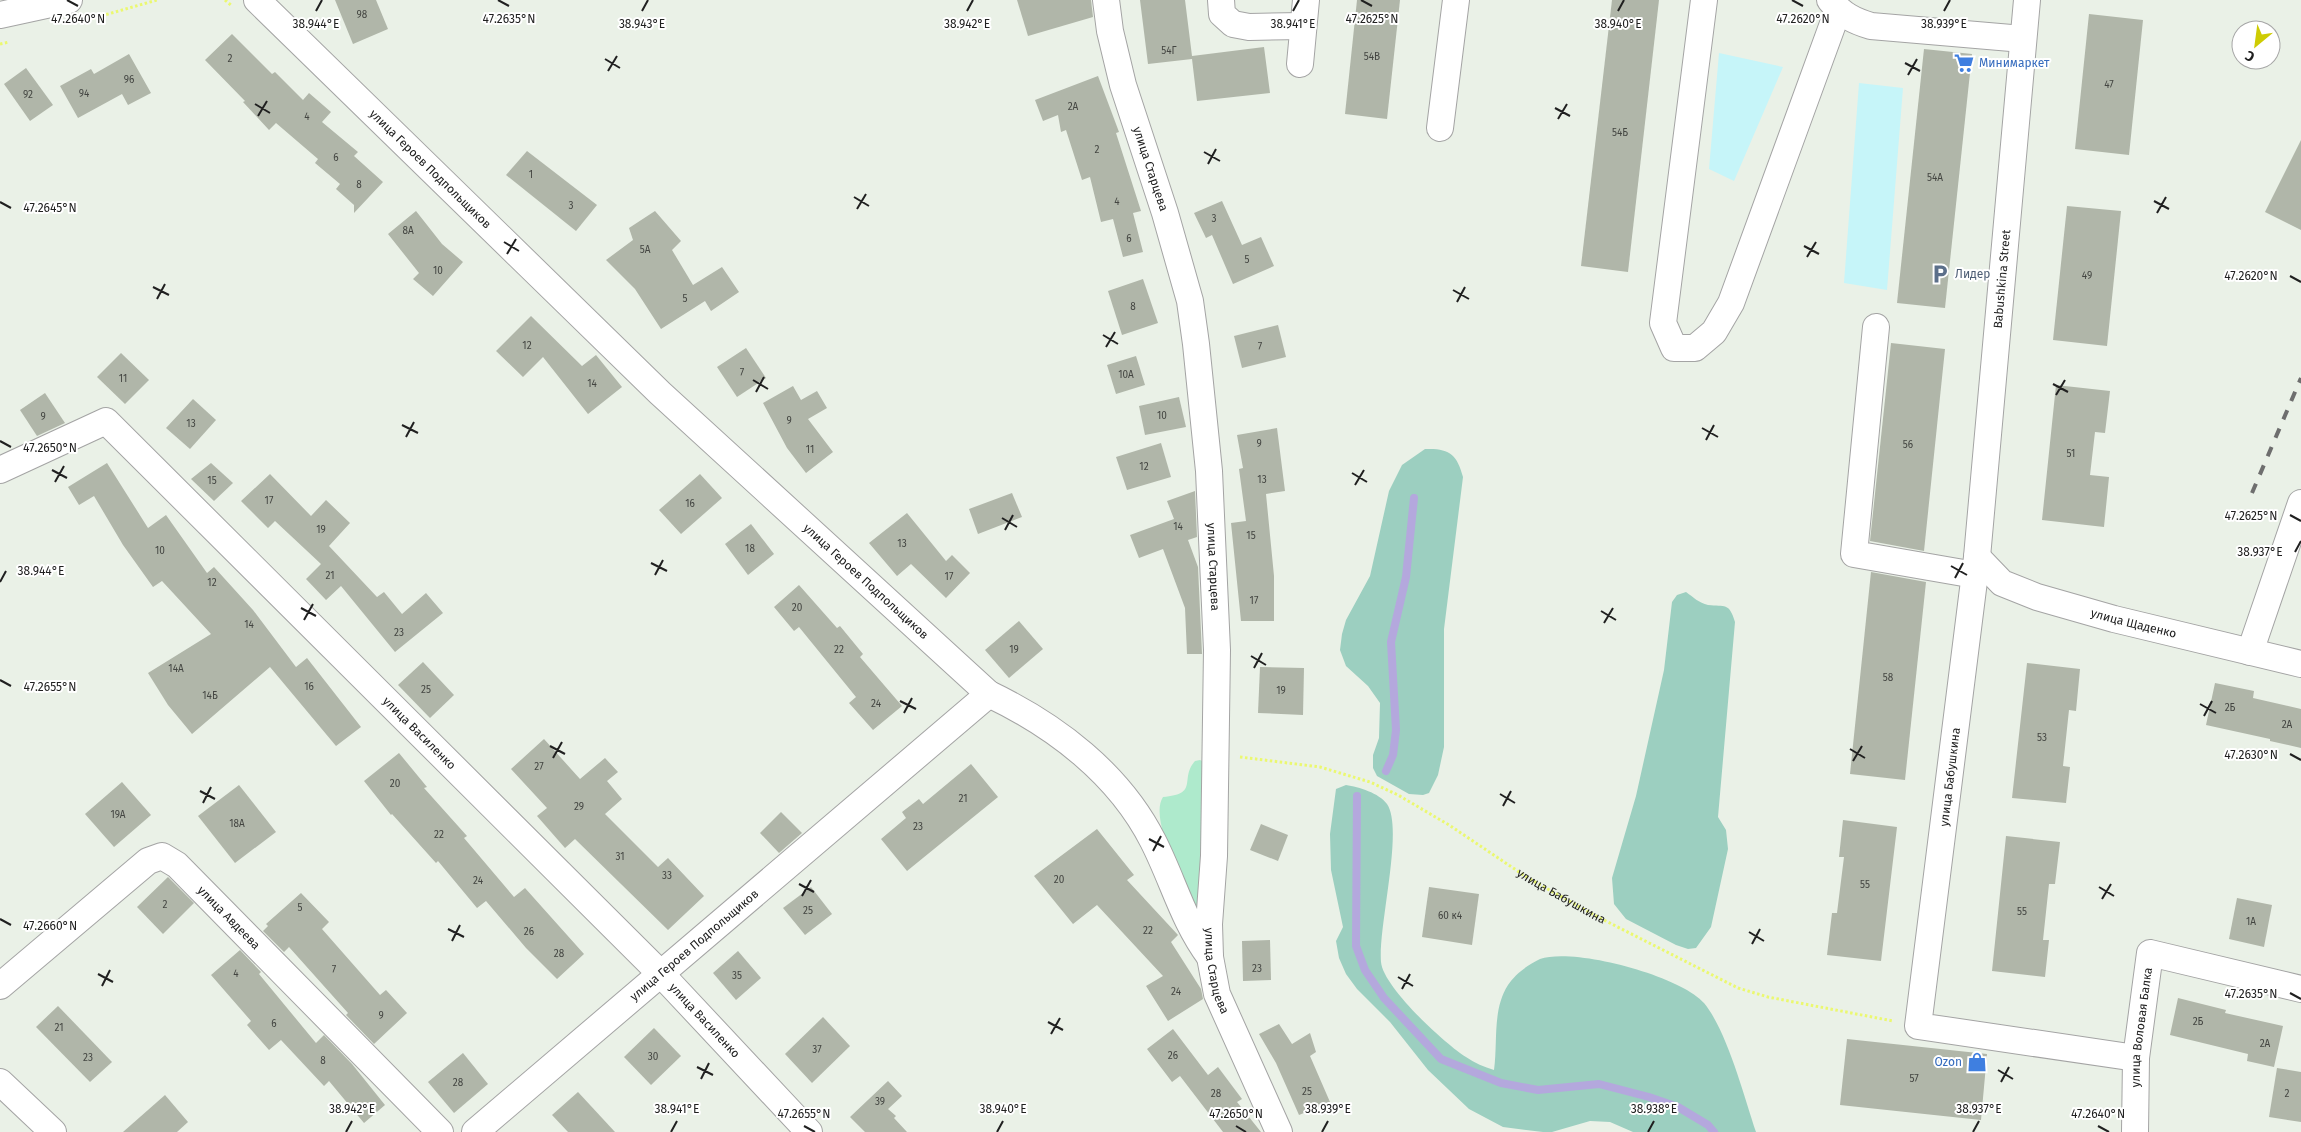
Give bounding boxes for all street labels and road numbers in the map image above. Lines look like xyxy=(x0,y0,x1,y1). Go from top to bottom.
street label: улица Героев Подпольщиков xyxy=(367,107,494,231)
street label: улица Старцева xyxy=(1130,125,1171,213)
street label: Babushkina Street xyxy=(1991,228,2013,329)
street label: улица Героев Подпольщиков xyxy=(801,521,931,642)
street label: улица Старцева xyxy=(1204,523,1222,611)
street label: улица Щаденко xyxy=(2089,606,2178,641)
street label: улица Василенко xyxy=(380,694,459,772)
street label: улица Бабушкина xyxy=(1937,727,1963,827)
street label: улица Бабушкина xyxy=(1514,866,1608,927)
street label: улица Авдеева xyxy=(195,883,263,952)
street label: улица Героев Подпольщиков xyxy=(627,886,761,1004)
street label: улица Старцева xyxy=(1202,927,1232,1016)
street label: улица Воловая Балка xyxy=(2129,966,2155,1087)
street label: улица Василенко xyxy=(666,980,743,1061)

